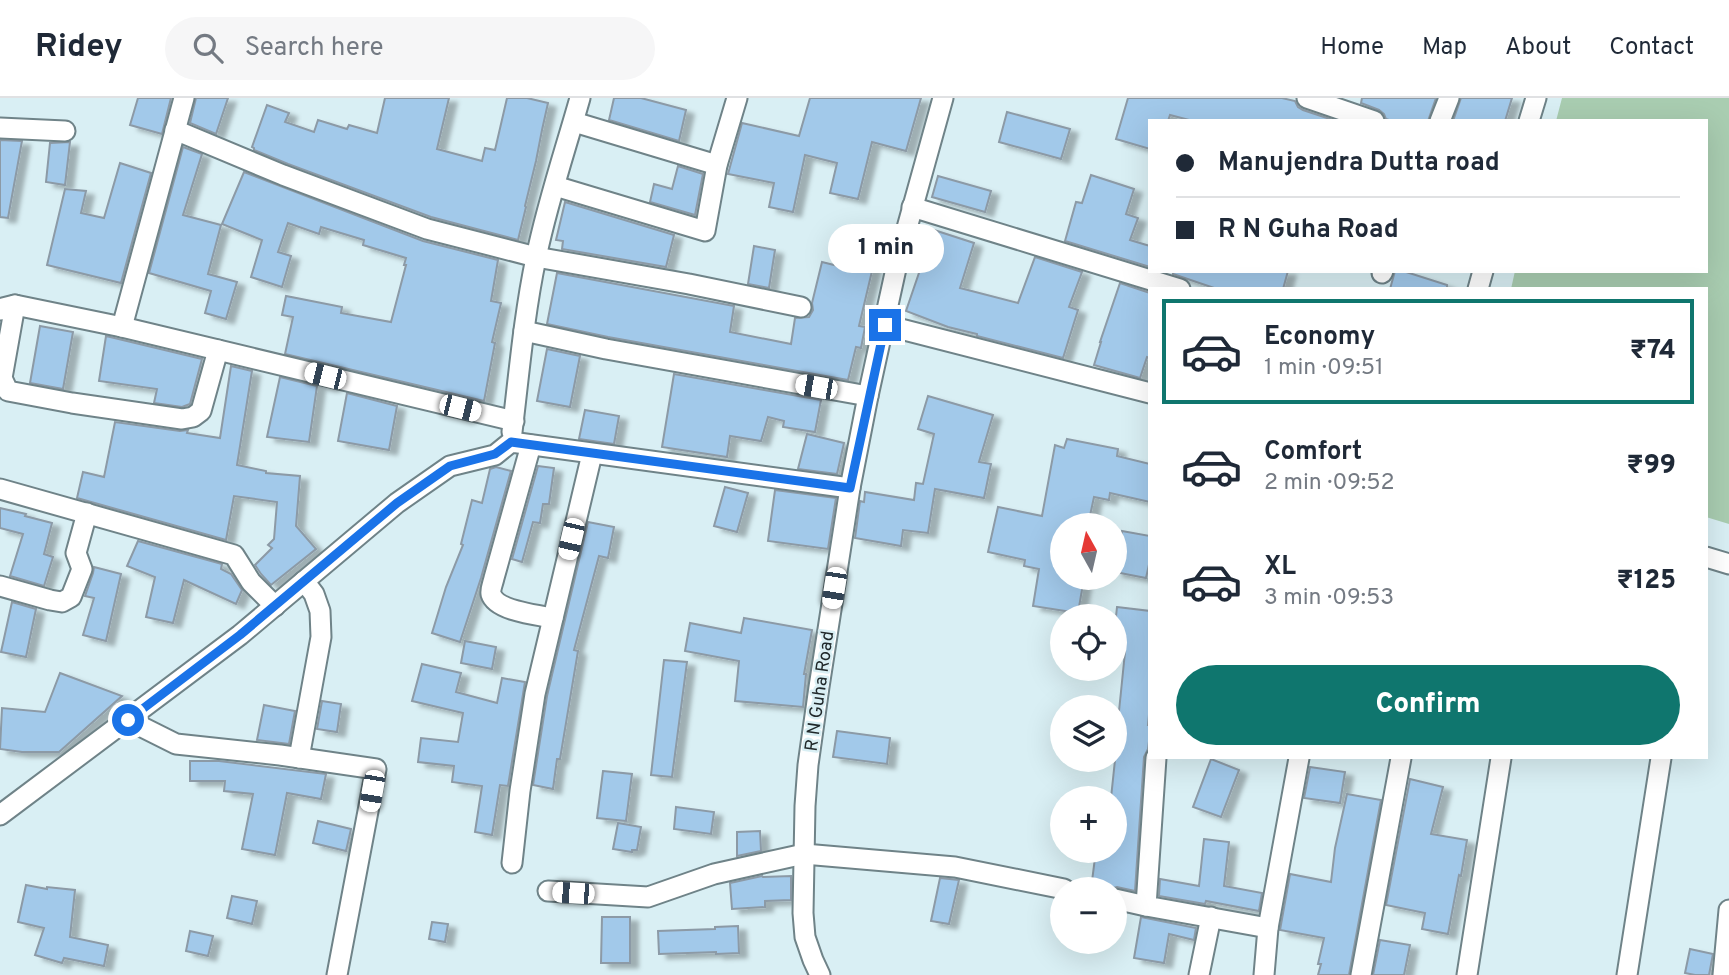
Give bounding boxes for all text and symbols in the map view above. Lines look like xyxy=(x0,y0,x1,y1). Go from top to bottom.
search box xyxy=(165,17,655,80)
text: Ridey xyxy=(35,27,123,69)
icon: search xyxy=(189,29,227,67)
text: Search here xyxy=(245,32,384,65)
text: Home xyxy=(1320,33,1384,63)
text: Map xyxy=(1422,33,1467,63)
text: About xyxy=(1505,33,1571,63)
text: Contact xyxy=(1609,33,1694,63)
text: Manujendra Dutta road xyxy=(1218,147,1500,180)
text: R N Guha Road xyxy=(1218,214,1399,247)
callout: 1 min xyxy=(827,224,943,272)
text: 1 min xyxy=(858,234,914,263)
route end xyxy=(869,309,901,341)
icon: car xyxy=(1180,320,1243,383)
text: Economy xyxy=(1264,321,1375,354)
text: ₹74 xyxy=(1630,335,1676,368)
text: 1 min · 09:51 xyxy=(1264,354,1384,383)
car xyxy=(303,361,348,391)
car xyxy=(794,373,839,401)
car xyxy=(438,393,483,423)
icon: car xyxy=(1180,435,1243,498)
text: Comfort xyxy=(1264,436,1362,469)
text: ₹99 xyxy=(1627,450,1676,483)
text: 2 min · 09:52 xyxy=(1264,469,1394,498)
north arrow xyxy=(1050,513,1127,590)
map controls xyxy=(1050,513,1127,954)
car xyxy=(557,516,586,562)
icon: car xyxy=(1180,550,1243,613)
text: XL xyxy=(1264,551,1296,584)
text: ₹125 xyxy=(1616,565,1676,598)
car xyxy=(821,566,848,610)
text: 3 min · 09:53 xyxy=(1264,584,1394,613)
button: locate xyxy=(1050,604,1127,681)
street label: R N Guha Road xyxy=(801,630,840,753)
button: Confirm xyxy=(1176,665,1680,745)
button: layers xyxy=(1050,695,1127,772)
route start xyxy=(112,704,144,736)
car xyxy=(359,768,386,814)
button: + xyxy=(1050,786,1127,863)
button: − xyxy=(1050,877,1127,954)
car xyxy=(552,881,595,905)

